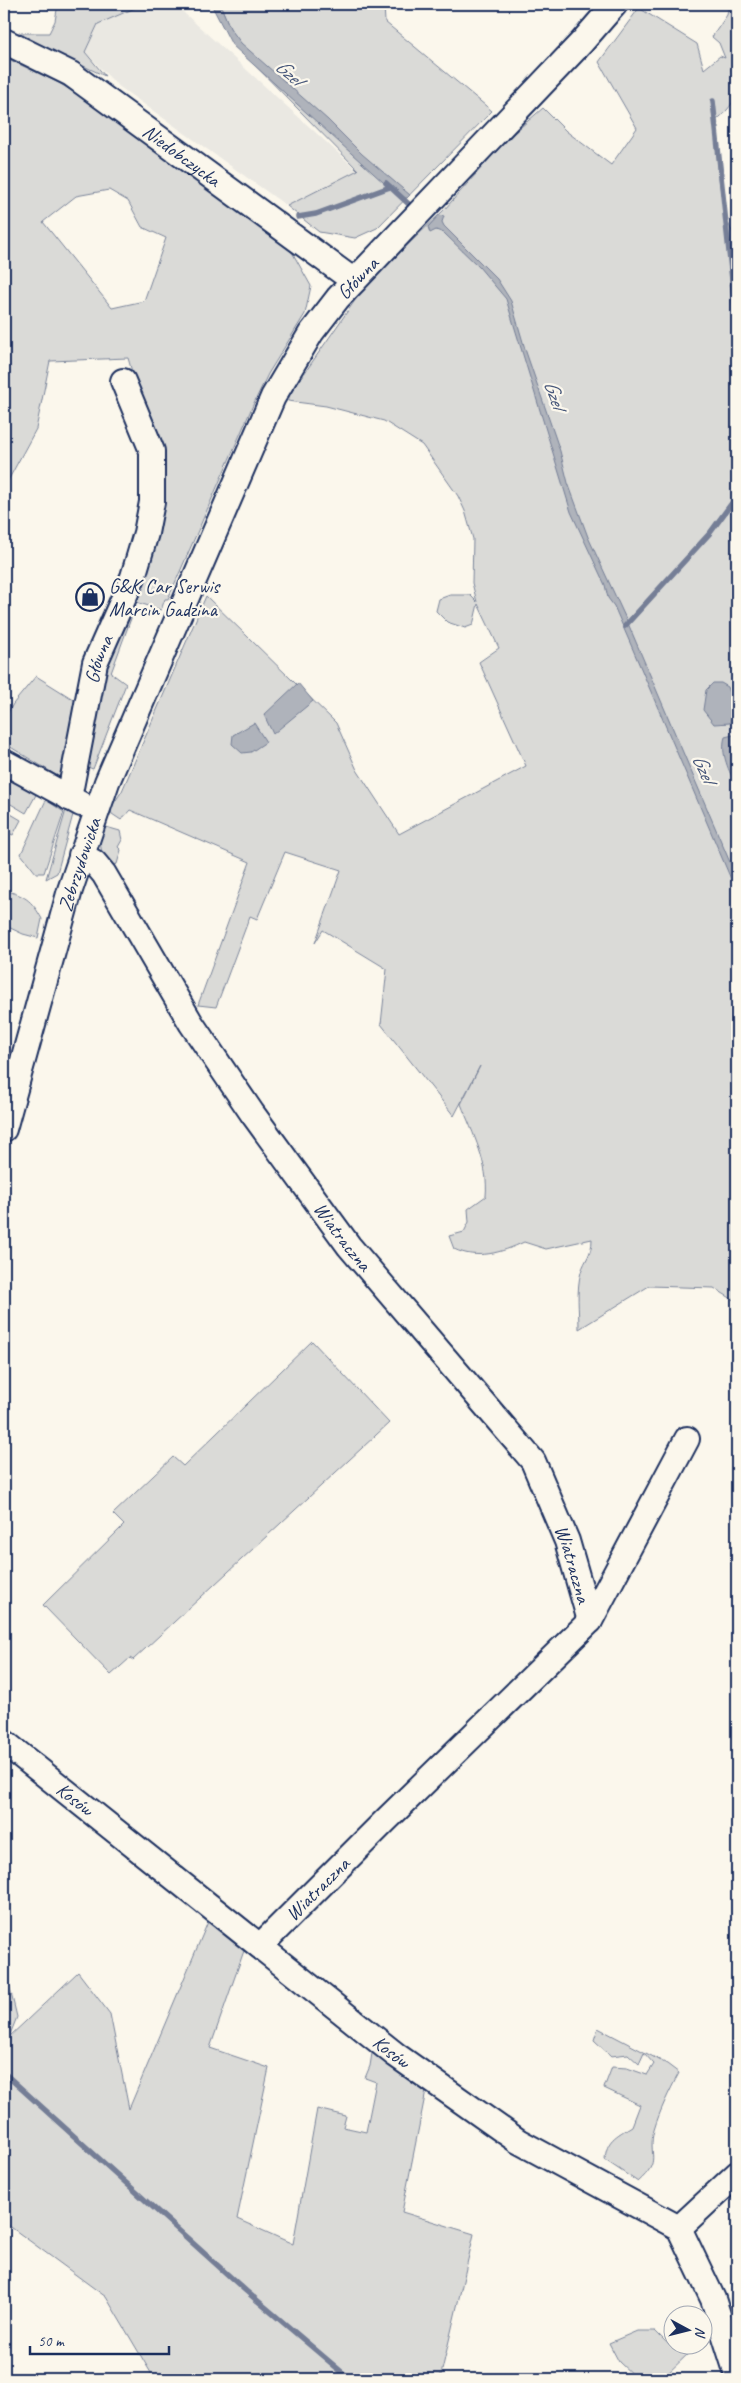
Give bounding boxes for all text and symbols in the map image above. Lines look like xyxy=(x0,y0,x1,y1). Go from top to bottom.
water label: Gzel xyxy=(270,53,313,95)
street label: Niedobczycka xyxy=(138,119,226,193)
street label: Główna xyxy=(332,251,385,305)
water label: Gzel xyxy=(539,377,573,417)
place label: G&K Car Serwis Marcin Gadzina xyxy=(109,574,221,622)
shop icon: G&K Car Serwis Marcin Gadzina xyxy=(75,582,105,612)
street label: Główna xyxy=(79,630,119,685)
water label: Gzel xyxy=(687,750,724,792)
street label: Zebrzydowicka xyxy=(53,813,107,914)
street label: Wiatraczna xyxy=(308,1197,378,1277)
street label: Wiatraczna xyxy=(549,1521,597,1607)
street label: Kosów xyxy=(51,1777,100,1823)
street label: Wiatraczna xyxy=(280,1851,356,1926)
street label: Kosów xyxy=(368,2030,416,2075)
north arrow xyxy=(664,2306,714,2356)
scale bar xyxy=(30,2323,169,2355)
text: N xyxy=(691,2326,709,2339)
text: 50 m xyxy=(38,2332,65,2351)

